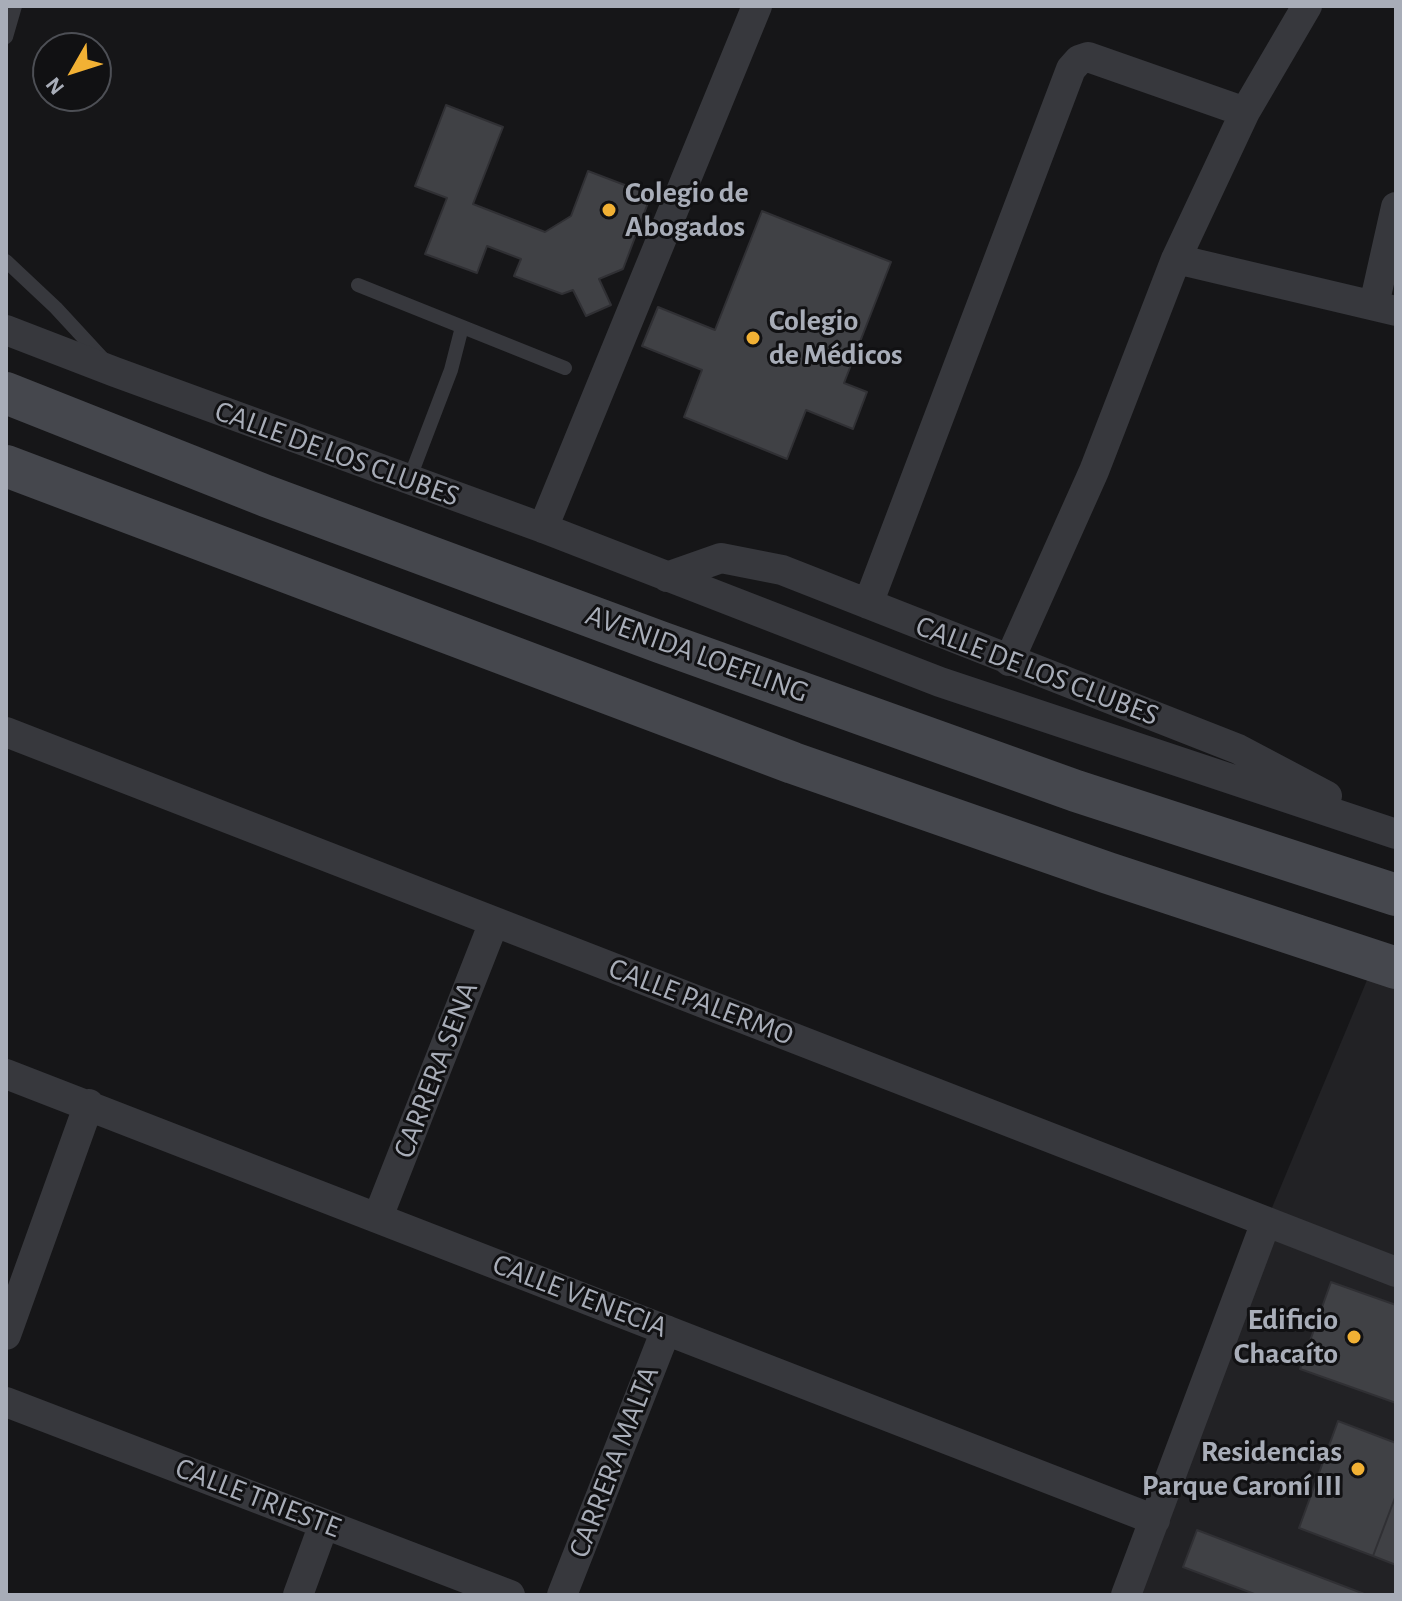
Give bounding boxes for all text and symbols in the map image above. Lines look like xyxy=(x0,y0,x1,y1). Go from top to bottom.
north arrow xyxy=(32,32,112,112)
text: N xyxy=(42,73,68,99)
place label: Colegio de Abogados xyxy=(625,175,749,246)
marker: Colegio de Abogados xyxy=(600,201,618,219)
place label: Colegio de Médicos xyxy=(769,303,903,374)
marker: Colegio de Médicos xyxy=(744,329,762,347)
street label: CALLE DE LOS CLUBES xyxy=(210,393,464,515)
street label: AVENIDA LOEFLING xyxy=(581,597,813,711)
street label: CALLE DE LOS CLUBES xyxy=(910,608,1164,734)
street label: CALLE PALERMO xyxy=(603,950,799,1054)
street label: CARRERA SENA xyxy=(386,977,486,1163)
street label: CALLE VENECIA xyxy=(488,1246,672,1346)
place label: Edificio Chacaíto xyxy=(1234,1302,1338,1372)
marker: Edificio Chacaíto xyxy=(1345,1328,1363,1346)
street label: CARRERA MALTA xyxy=(561,1361,667,1563)
place label: Residencias Parque Caroní III xyxy=(1142,1434,1342,1504)
street label: CALLE TRIESTE xyxy=(170,1450,346,1546)
marker: Residencias Parque Caroní III xyxy=(1349,1460,1367,1478)

